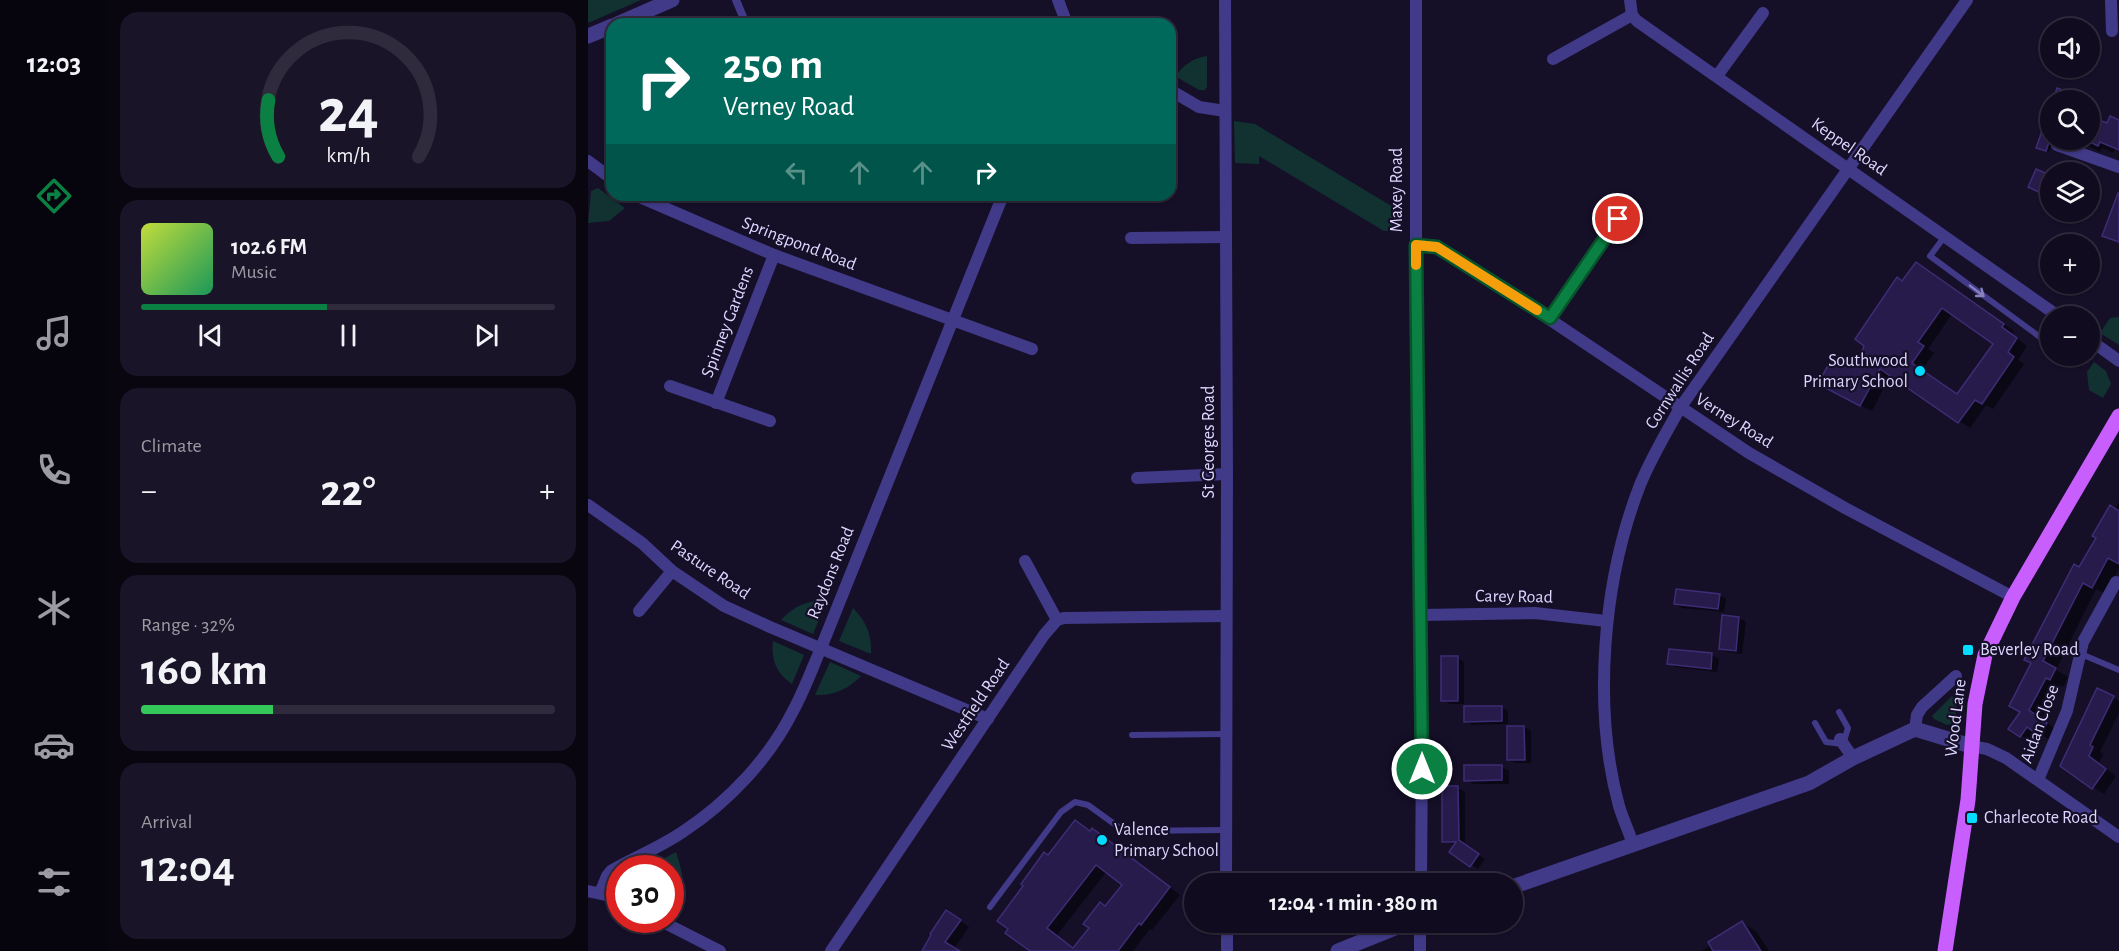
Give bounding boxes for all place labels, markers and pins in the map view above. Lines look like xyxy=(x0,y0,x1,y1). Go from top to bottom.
pin xyxy=(1592,193,1643,244)
place label: Southwood Primary School xyxy=(1803,352,1908,391)
marker: Southwood Primary School xyxy=(1913,364,1927,378)
place label: Beverley Road xyxy=(1980,641,2078,659)
marker: Beverley Road xyxy=(1961,643,1975,657)
place label: Charlecote Road xyxy=(1984,809,2098,827)
marker: Charlecote Road xyxy=(1965,811,1979,825)
place label: Valence Primary School xyxy=(1114,821,1219,860)
marker: Valence Primary School xyxy=(1095,833,1109,847)

